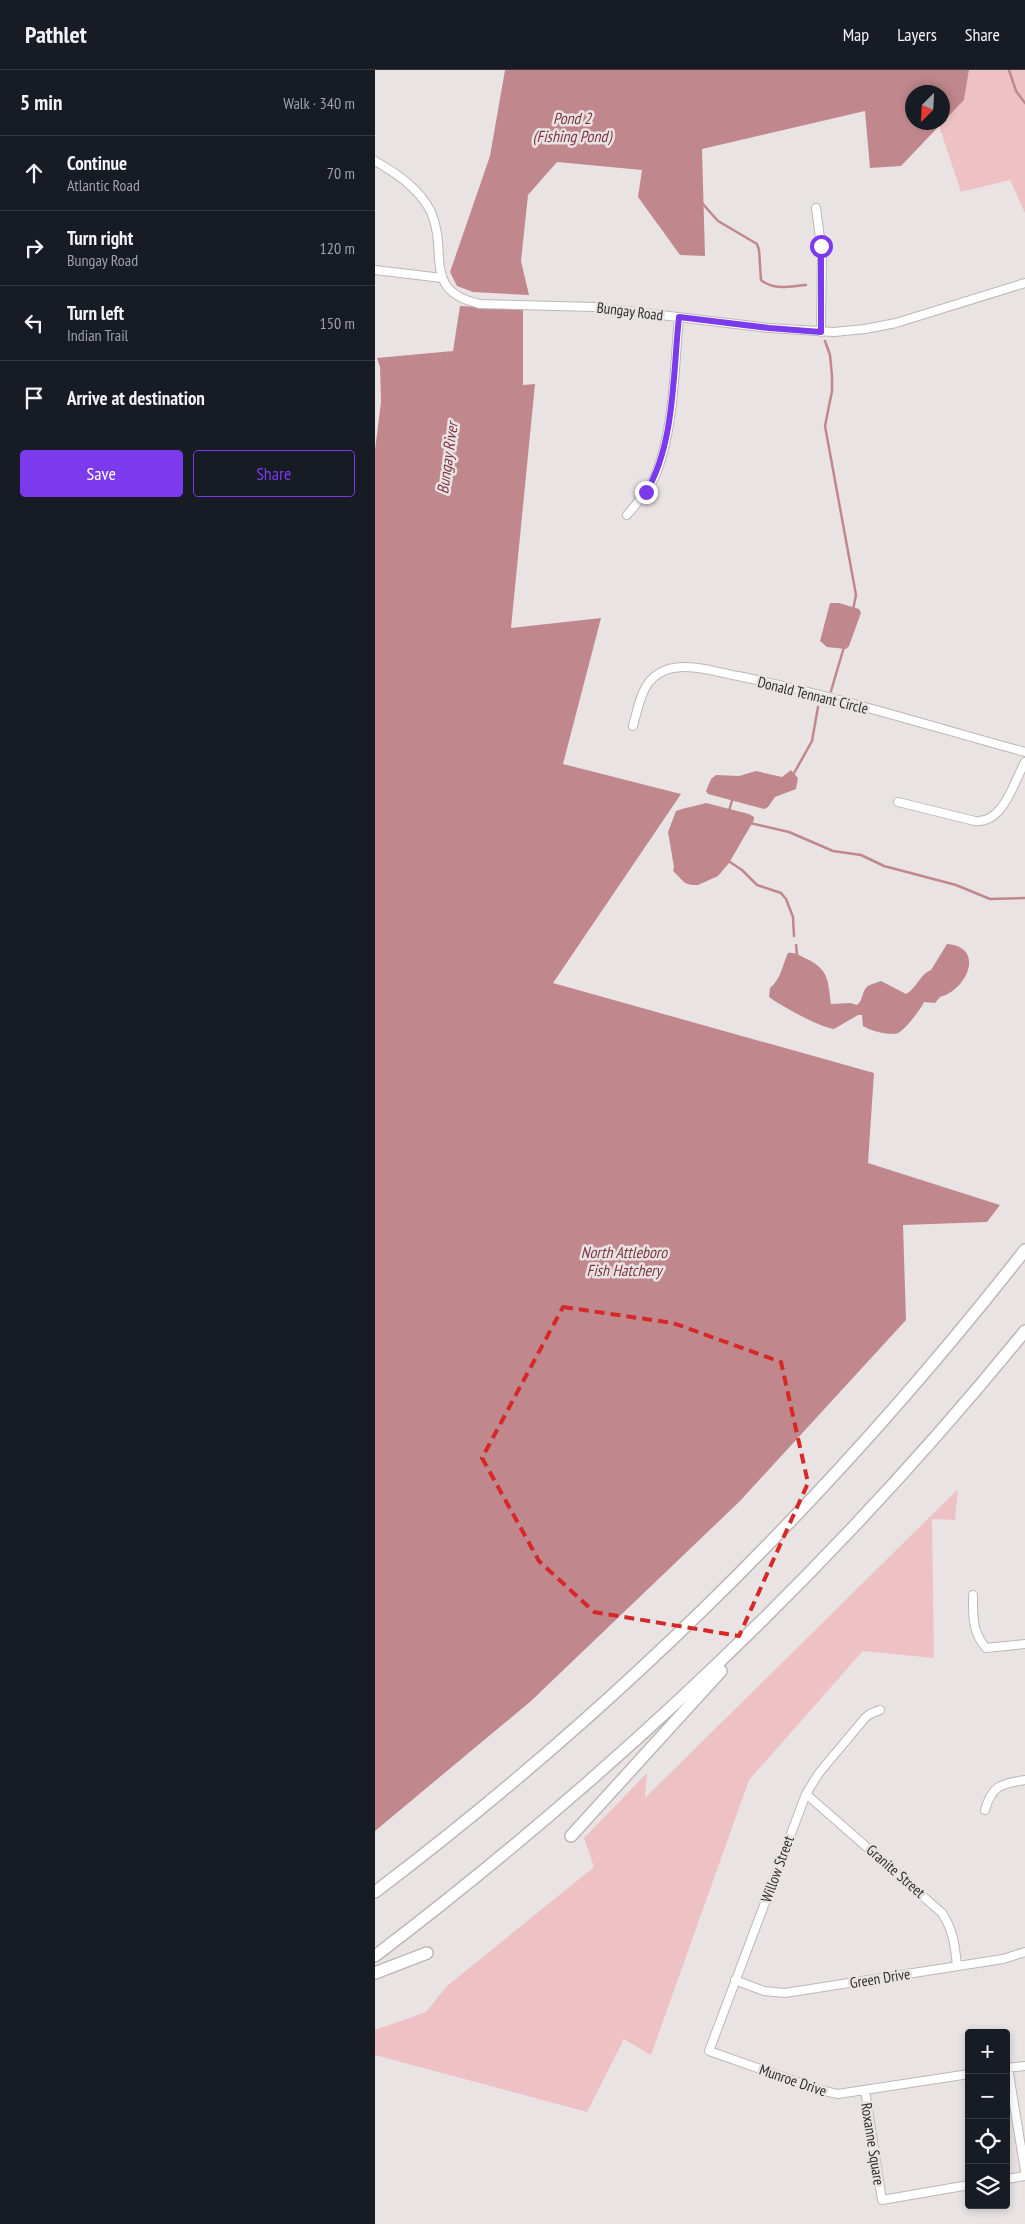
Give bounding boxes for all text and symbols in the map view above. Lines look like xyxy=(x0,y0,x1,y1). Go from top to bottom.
text: Pathlet xyxy=(25,19,87,50)
text: Map xyxy=(843,23,869,46)
text: Layers xyxy=(897,23,937,46)
text: Share xyxy=(965,23,1000,46)
north arrow xyxy=(905,85,950,130)
text: 5 min xyxy=(20,89,62,116)
text: Walk · 340 m xyxy=(283,93,355,113)
water label: Pond 2 (Fishing Pond) xyxy=(533,108,613,146)
text: Continue xyxy=(67,151,127,175)
icon: ahead xyxy=(20,159,48,187)
text: 70 m xyxy=(327,163,355,183)
text: Atlantic Road xyxy=(67,175,140,195)
text: Turn right xyxy=(67,226,133,250)
icon: right xyxy=(20,234,48,262)
route start xyxy=(810,235,833,258)
text: 120 m xyxy=(320,238,355,258)
text: Bungay Road xyxy=(67,250,138,270)
street label: Bungay Road xyxy=(596,298,664,324)
text: Turn left xyxy=(67,301,124,325)
icon: left xyxy=(20,309,48,337)
text: 150 m xyxy=(320,313,355,333)
text: Indian Trail xyxy=(67,325,128,345)
icon: arrive xyxy=(20,384,48,412)
text: Arrive at destination xyxy=(67,386,205,410)
water label: Bungay River xyxy=(432,418,462,495)
button: Save xyxy=(20,450,183,497)
button: Share xyxy=(193,450,355,497)
route end xyxy=(635,481,658,504)
street label: Donald Tennant Circle xyxy=(756,672,870,718)
water label: North Attleboro Fish Hatchery xyxy=(581,1242,668,1280)
street label: Willow Street xyxy=(756,1833,798,1905)
street label: Granite Street xyxy=(863,1840,929,1902)
street label: Green Drive xyxy=(848,1964,912,1992)
map controls xyxy=(965,2029,1010,2209)
button: + xyxy=(965,2029,1010,2074)
street label: Munroe Drive xyxy=(757,2060,829,2100)
button: − xyxy=(965,2074,1010,2119)
street label: Roxanne Square xyxy=(857,2101,889,2187)
button: locate xyxy=(965,2119,1010,2164)
button: layers xyxy=(965,2164,1010,2209)

